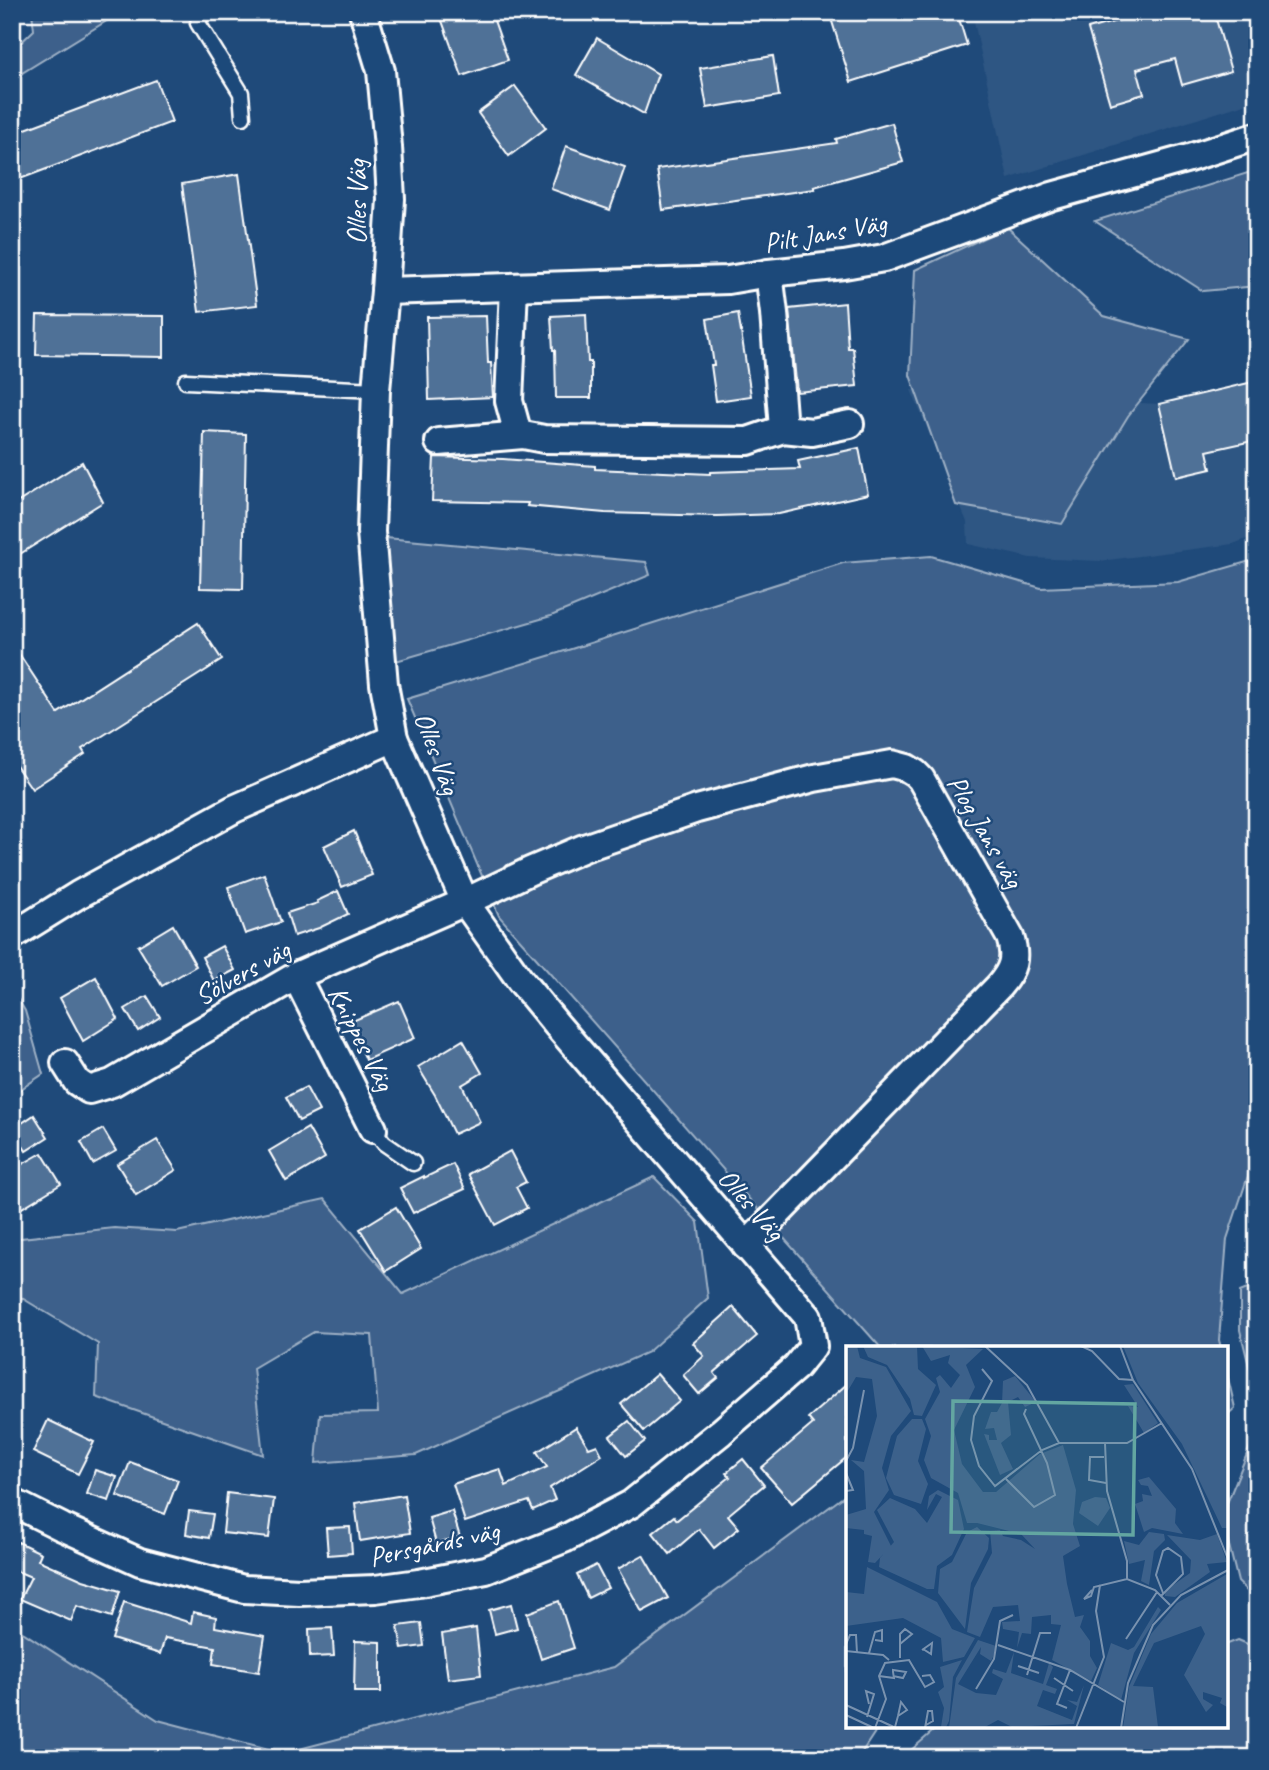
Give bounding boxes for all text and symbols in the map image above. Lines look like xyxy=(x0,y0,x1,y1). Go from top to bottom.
street label: Olles Väg xyxy=(339,158,374,245)
street label: Pilt Jans Väg xyxy=(761,204,890,260)
street label: Olles Väg xyxy=(407,707,469,800)
street label: Plog Jans väg xyxy=(939,768,1032,895)
street label: Sölvers väg xyxy=(188,931,297,1013)
street label: Knippes Väg xyxy=(320,980,403,1098)
street label: Olles Väg xyxy=(710,1161,793,1249)
inset map xyxy=(846,1346,1227,1728)
street label: Persgårds väg xyxy=(366,1512,503,1574)

